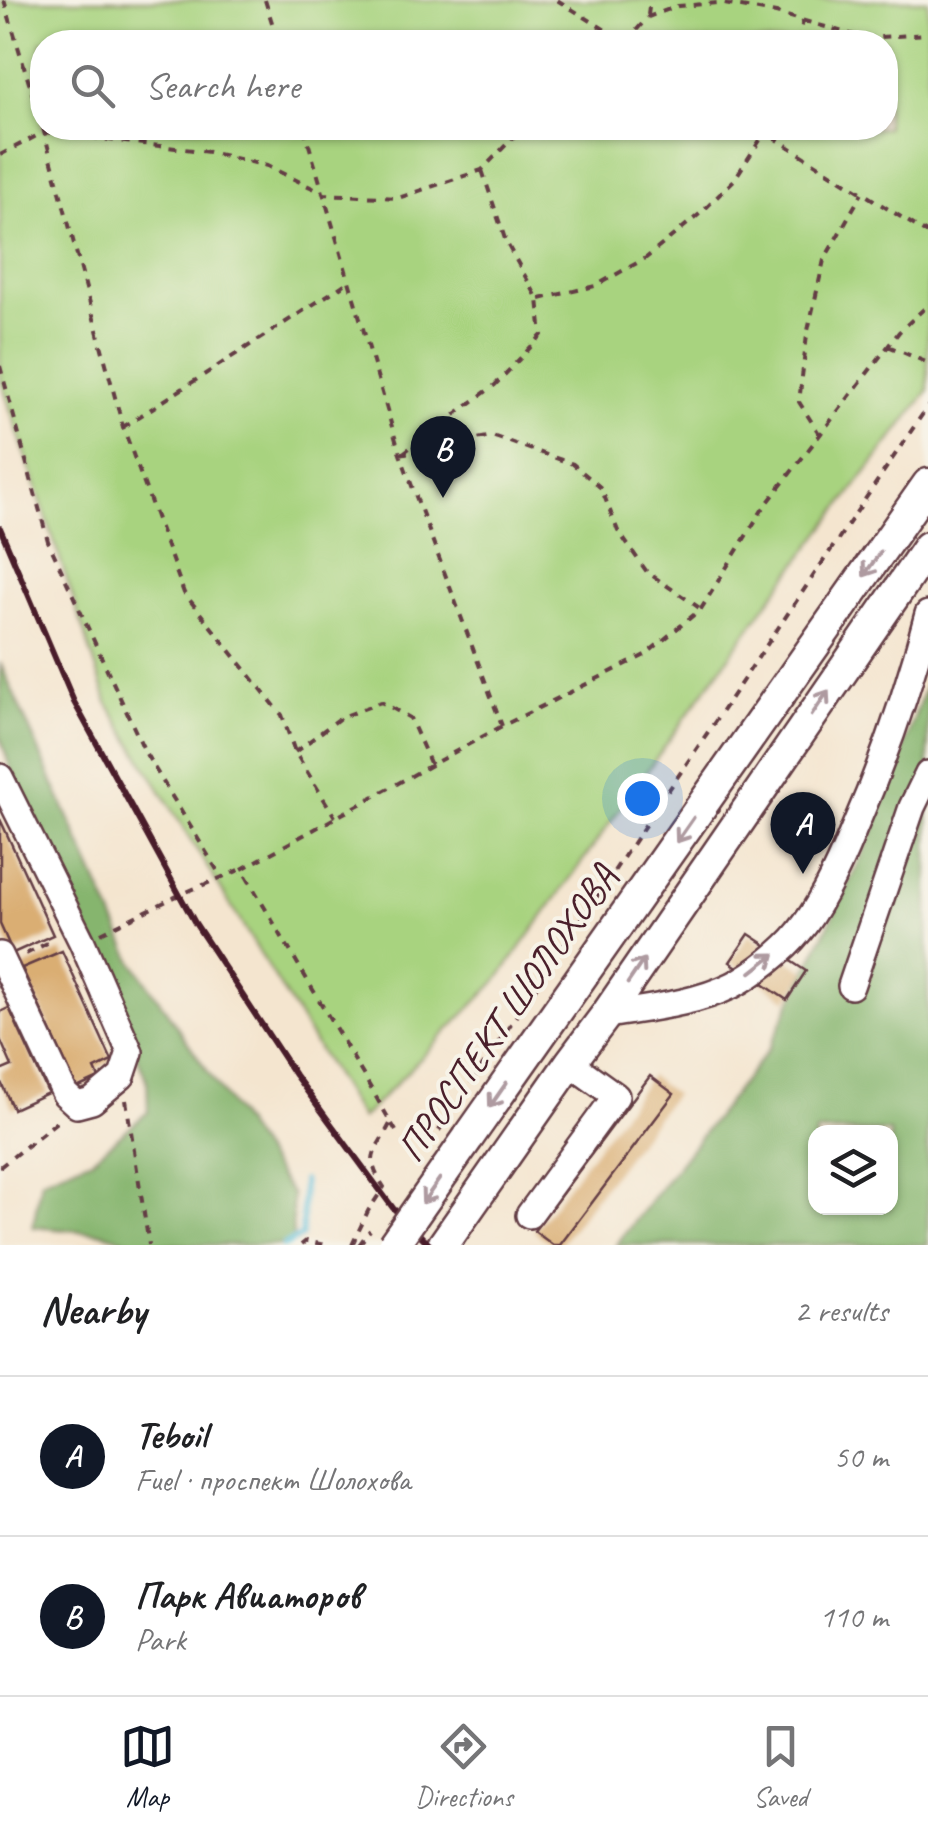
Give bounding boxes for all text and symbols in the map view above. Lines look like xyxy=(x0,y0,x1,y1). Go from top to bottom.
search box xyxy=(30,30,898,140)
icon: search xyxy=(65,58,120,113)
text: Search here xyxy=(145,62,300,109)
pin: B xyxy=(410,416,476,498)
one-way arrow xyxy=(862,549,883,577)
one-way arrow xyxy=(810,690,831,717)
your location xyxy=(617,773,668,824)
pin: A xyxy=(770,792,836,874)
one-way arrow xyxy=(675,815,696,843)
street label: ПРОСПЕКТ ШОЛОХОВА xyxy=(386,854,629,1171)
one-way arrow xyxy=(749,953,776,974)
one-way arrow xyxy=(626,957,647,985)
one-way arrow xyxy=(488,1081,509,1109)
map controls xyxy=(808,1125,898,1215)
button: layers xyxy=(808,1125,898,1215)
one-way arrow xyxy=(421,1177,442,1205)
text: Nearby xyxy=(40,1284,146,1337)
text: 2 results xyxy=(794,1290,888,1331)
text: Teboil xyxy=(135,1412,207,1459)
text: A xyxy=(64,1436,81,1477)
text: 50 m xyxy=(834,1436,888,1477)
text: Fuel · проспект Шолохова xyxy=(135,1459,410,1500)
text: Парк Авиаторов xyxy=(135,1572,360,1619)
text: B xyxy=(64,1596,81,1637)
text: 110 m xyxy=(819,1596,888,1637)
text: Park xyxy=(135,1619,186,1660)
tab: Map xyxy=(120,1719,175,1814)
tab: Directions xyxy=(415,1719,513,1814)
tab: Saved xyxy=(753,1719,808,1814)

